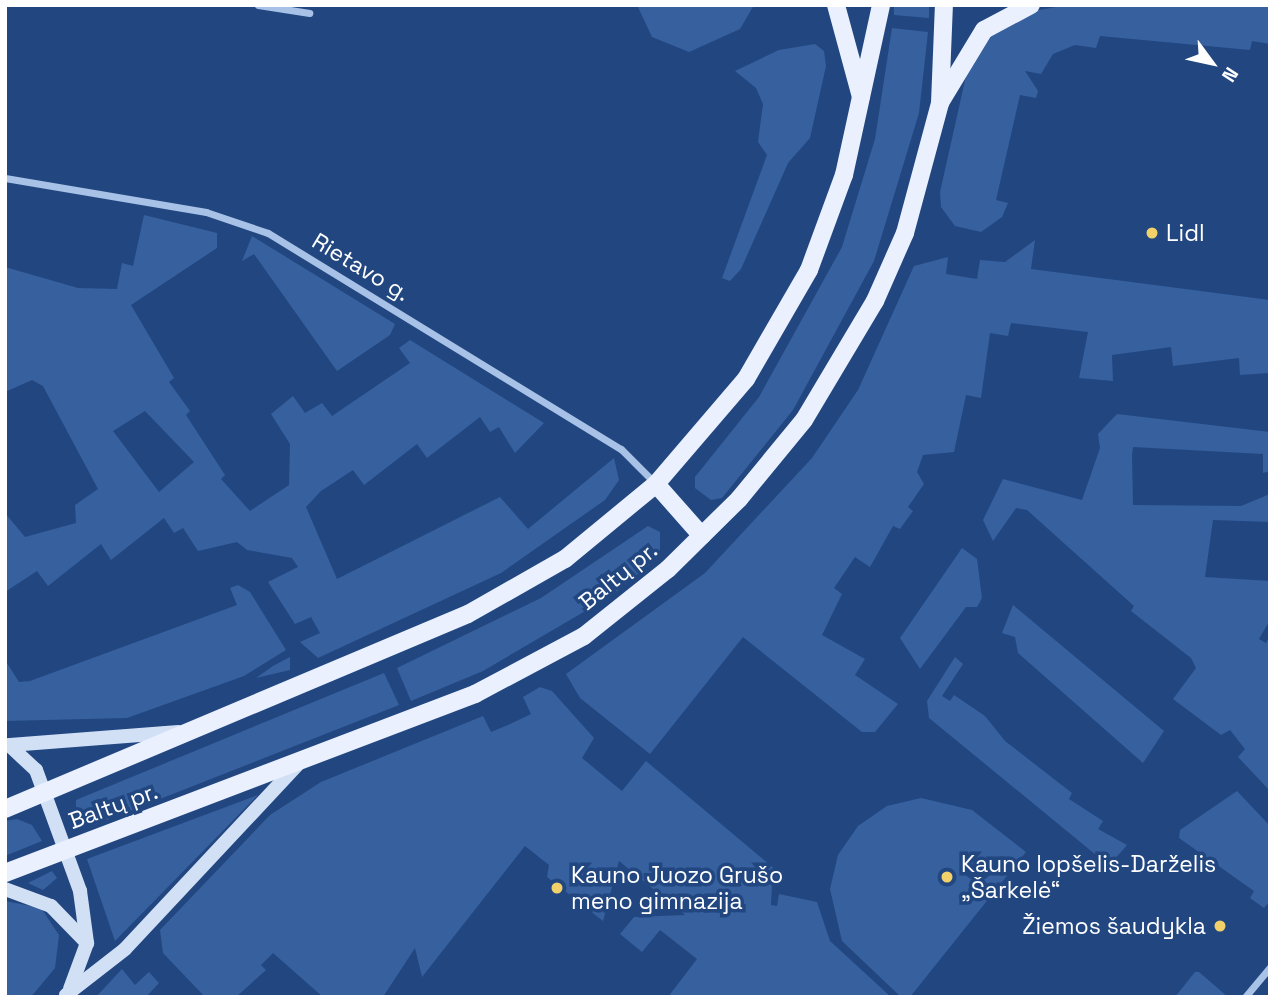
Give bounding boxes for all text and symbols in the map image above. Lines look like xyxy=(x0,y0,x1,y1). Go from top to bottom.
north arrow xyxy=(1177,28,1247,98)
text: N xyxy=(1216,63,1244,87)
place label: Lidl xyxy=(1166,219,1205,247)
marker: Lidl xyxy=(1144,225,1160,241)
street label: Rietavo g. xyxy=(307,227,415,307)
street label: Baltų pr. xyxy=(573,536,663,616)
street label: Baltų pr. xyxy=(65,777,161,835)
place label: Kauno lopšelis-Darželis „Šarkelė“ xyxy=(961,850,1216,904)
place label: Kauno Juozo Grušo meno gimnazija xyxy=(571,861,783,915)
marker: Kauno lopšelis-Darželis „Šarkelė“ xyxy=(939,869,955,885)
marker: Kauno Juozo Grušo meno gimnazija xyxy=(549,880,565,896)
place label: Žiemos šaudykla xyxy=(1022,912,1206,940)
marker: Žiemos šaudykla xyxy=(1212,918,1228,934)

